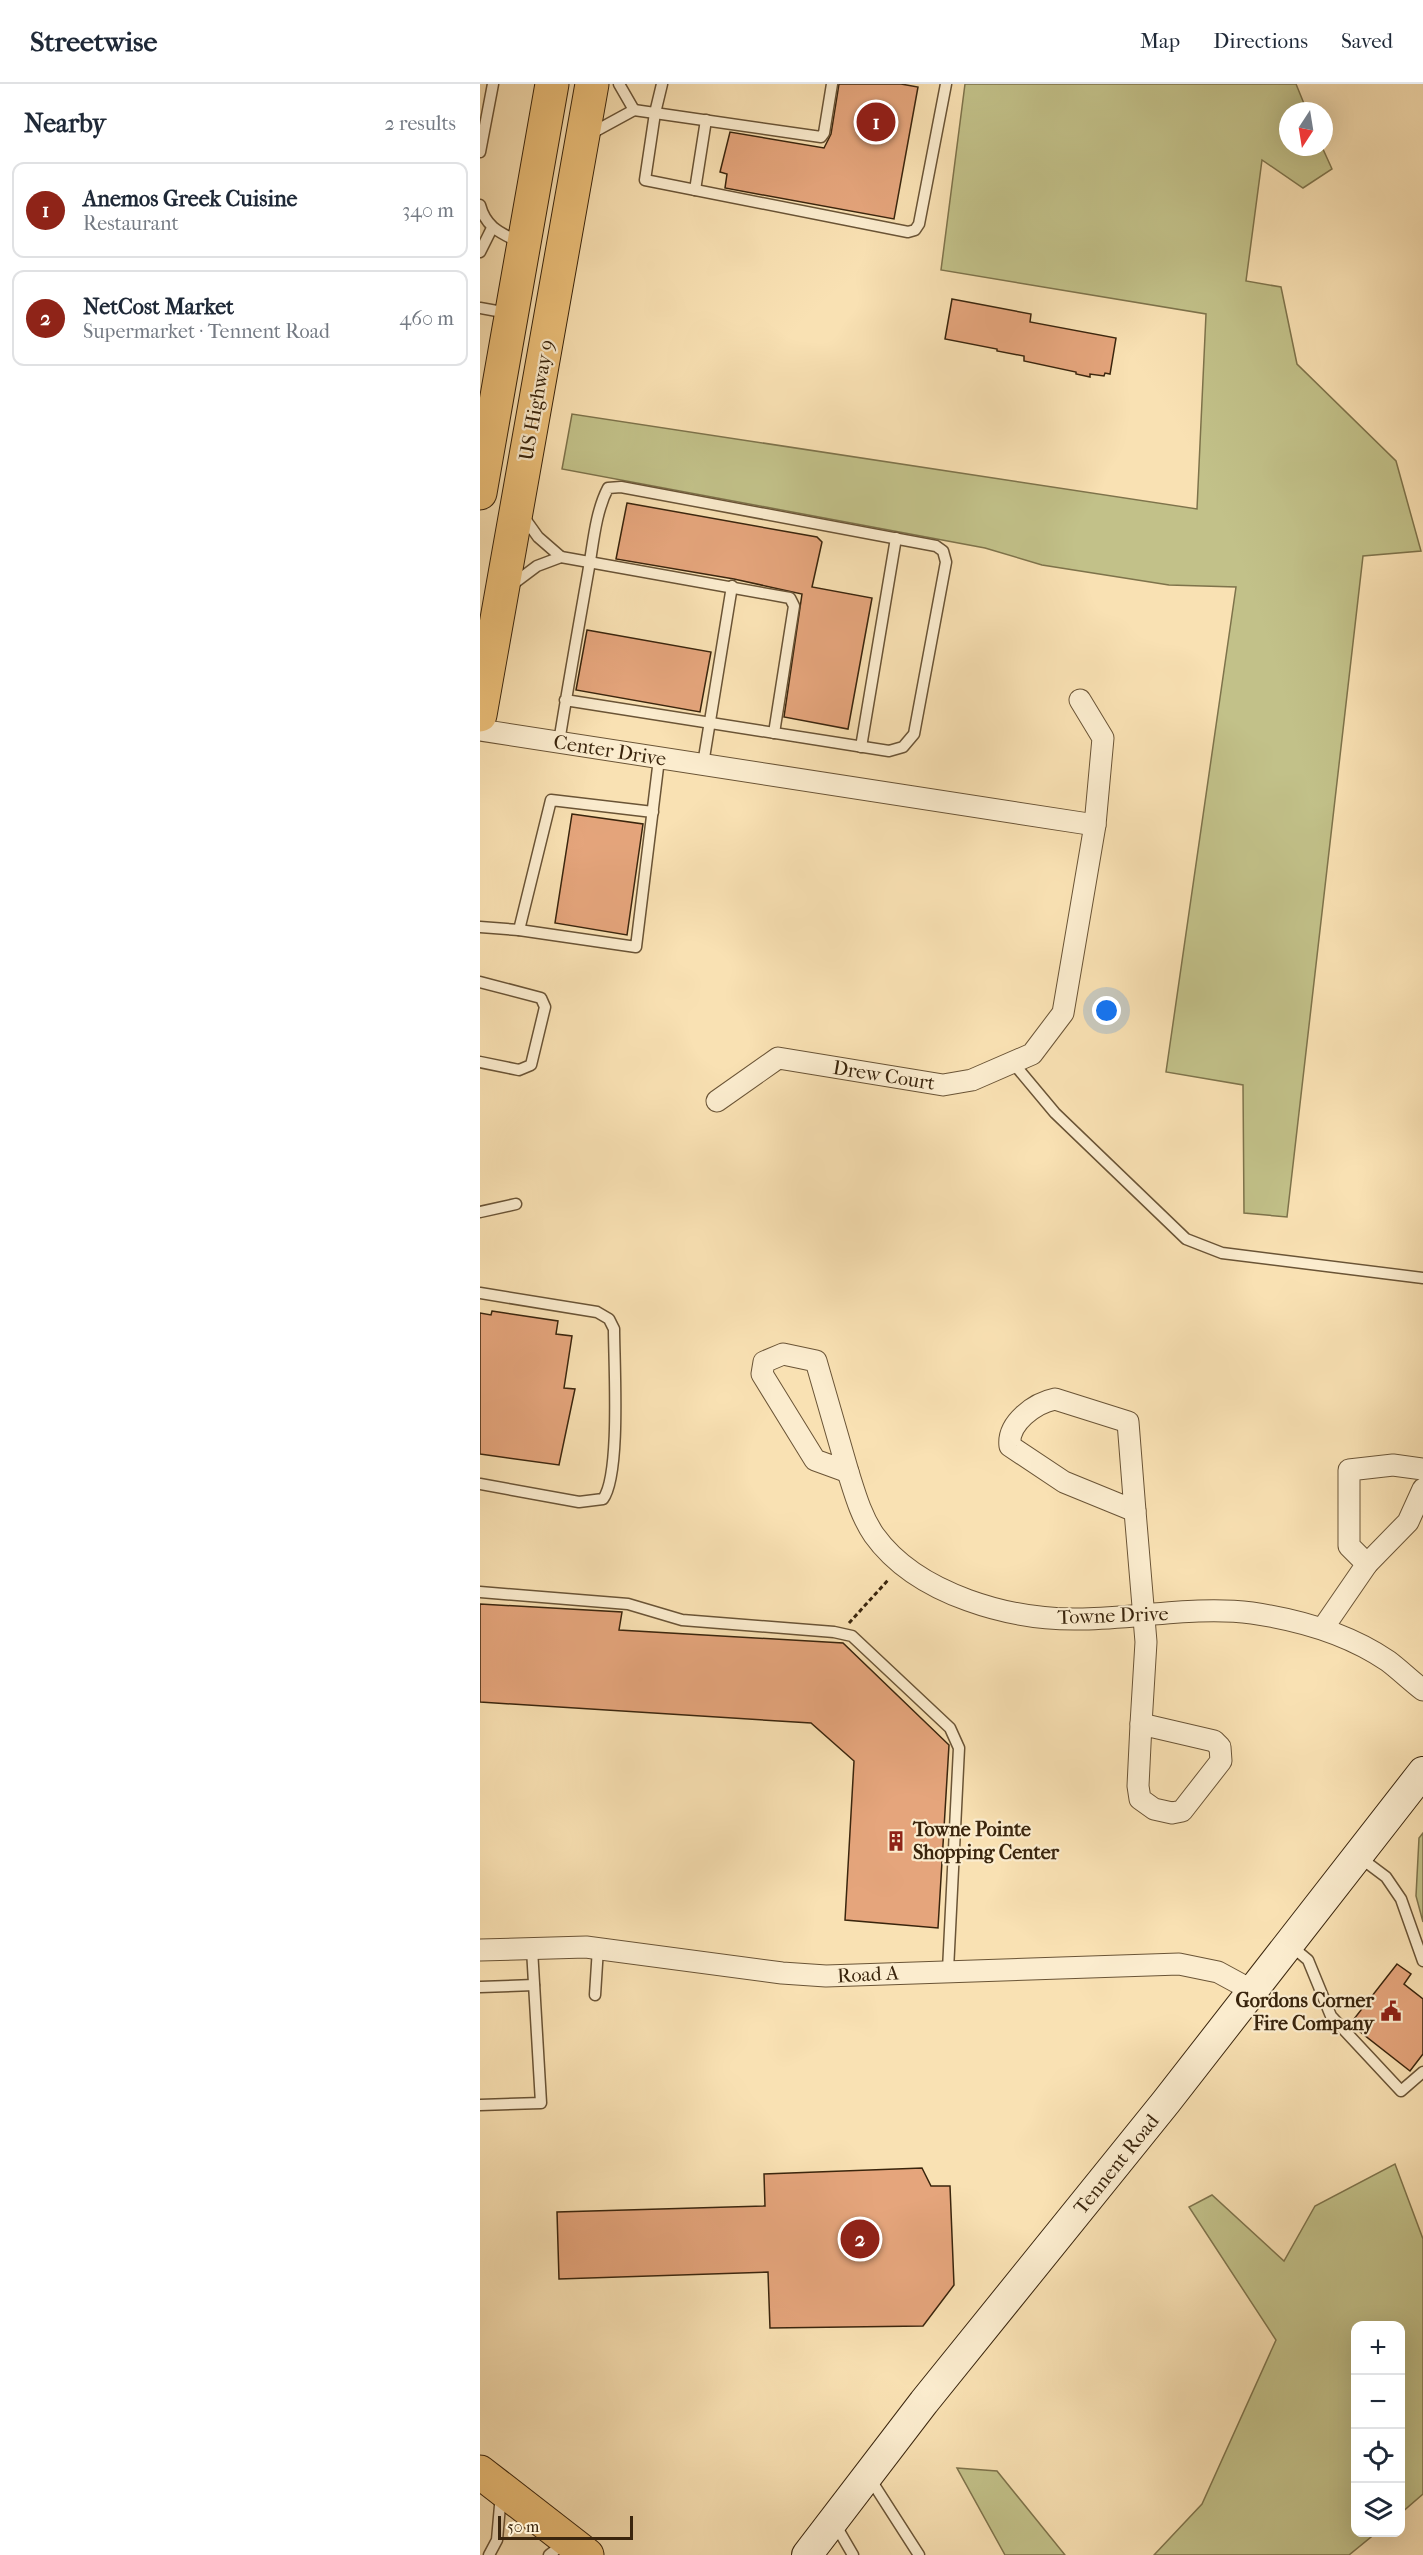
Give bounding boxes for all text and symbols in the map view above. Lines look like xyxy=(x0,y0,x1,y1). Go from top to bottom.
text: Streetwise xyxy=(30,25,157,58)
text: Map xyxy=(1140,29,1180,53)
text: Directions xyxy=(1213,29,1308,53)
text: Saved xyxy=(1341,29,1393,53)
pin: 1 xyxy=(856,99,896,144)
north arrow xyxy=(1279,102,1333,156)
text: Nearby xyxy=(24,108,106,139)
text: 2 results xyxy=(385,112,456,135)
text: Anemos Greek Cuisine xyxy=(83,186,297,212)
text: 1 xyxy=(42,199,49,222)
text: 340 m xyxy=(402,199,454,222)
text: Restaurant xyxy=(83,212,179,235)
text: NetCost Market xyxy=(83,294,234,320)
text: 2 xyxy=(40,307,51,330)
text: 460 m xyxy=(399,307,454,330)
text: Supermarket · Tennent Road xyxy=(83,320,330,343)
street label: US Highway 9 xyxy=(515,338,558,462)
street label: Center Drive xyxy=(552,730,668,771)
your location xyxy=(1092,996,1121,1025)
street label: Drew Court xyxy=(831,1056,937,1095)
street label: Towne Drive xyxy=(1057,1602,1169,1629)
place label: Towne Pointe Shopping Center xyxy=(912,1818,1060,1864)
building icon: Towne Pointe Shopping Center xyxy=(884,1829,908,1853)
street label: Road A xyxy=(837,1961,901,1988)
place label: Gordons Corner Fire Company xyxy=(1236,1989,1375,2035)
public building icon: Gordons Corner Fire Company xyxy=(1379,1999,1403,2023)
street label: Tennent Road xyxy=(1069,2109,1164,2219)
pin: 2 xyxy=(840,2216,880,2262)
map controls xyxy=(1351,2321,1405,2537)
button: + xyxy=(1351,2321,1405,2375)
button: − xyxy=(1351,2375,1405,2429)
button: locate xyxy=(1351,2429,1405,2483)
button: layers xyxy=(1351,2483,1405,2537)
scale bar xyxy=(498,2513,633,2540)
text: 50 m xyxy=(507,2517,539,2536)

